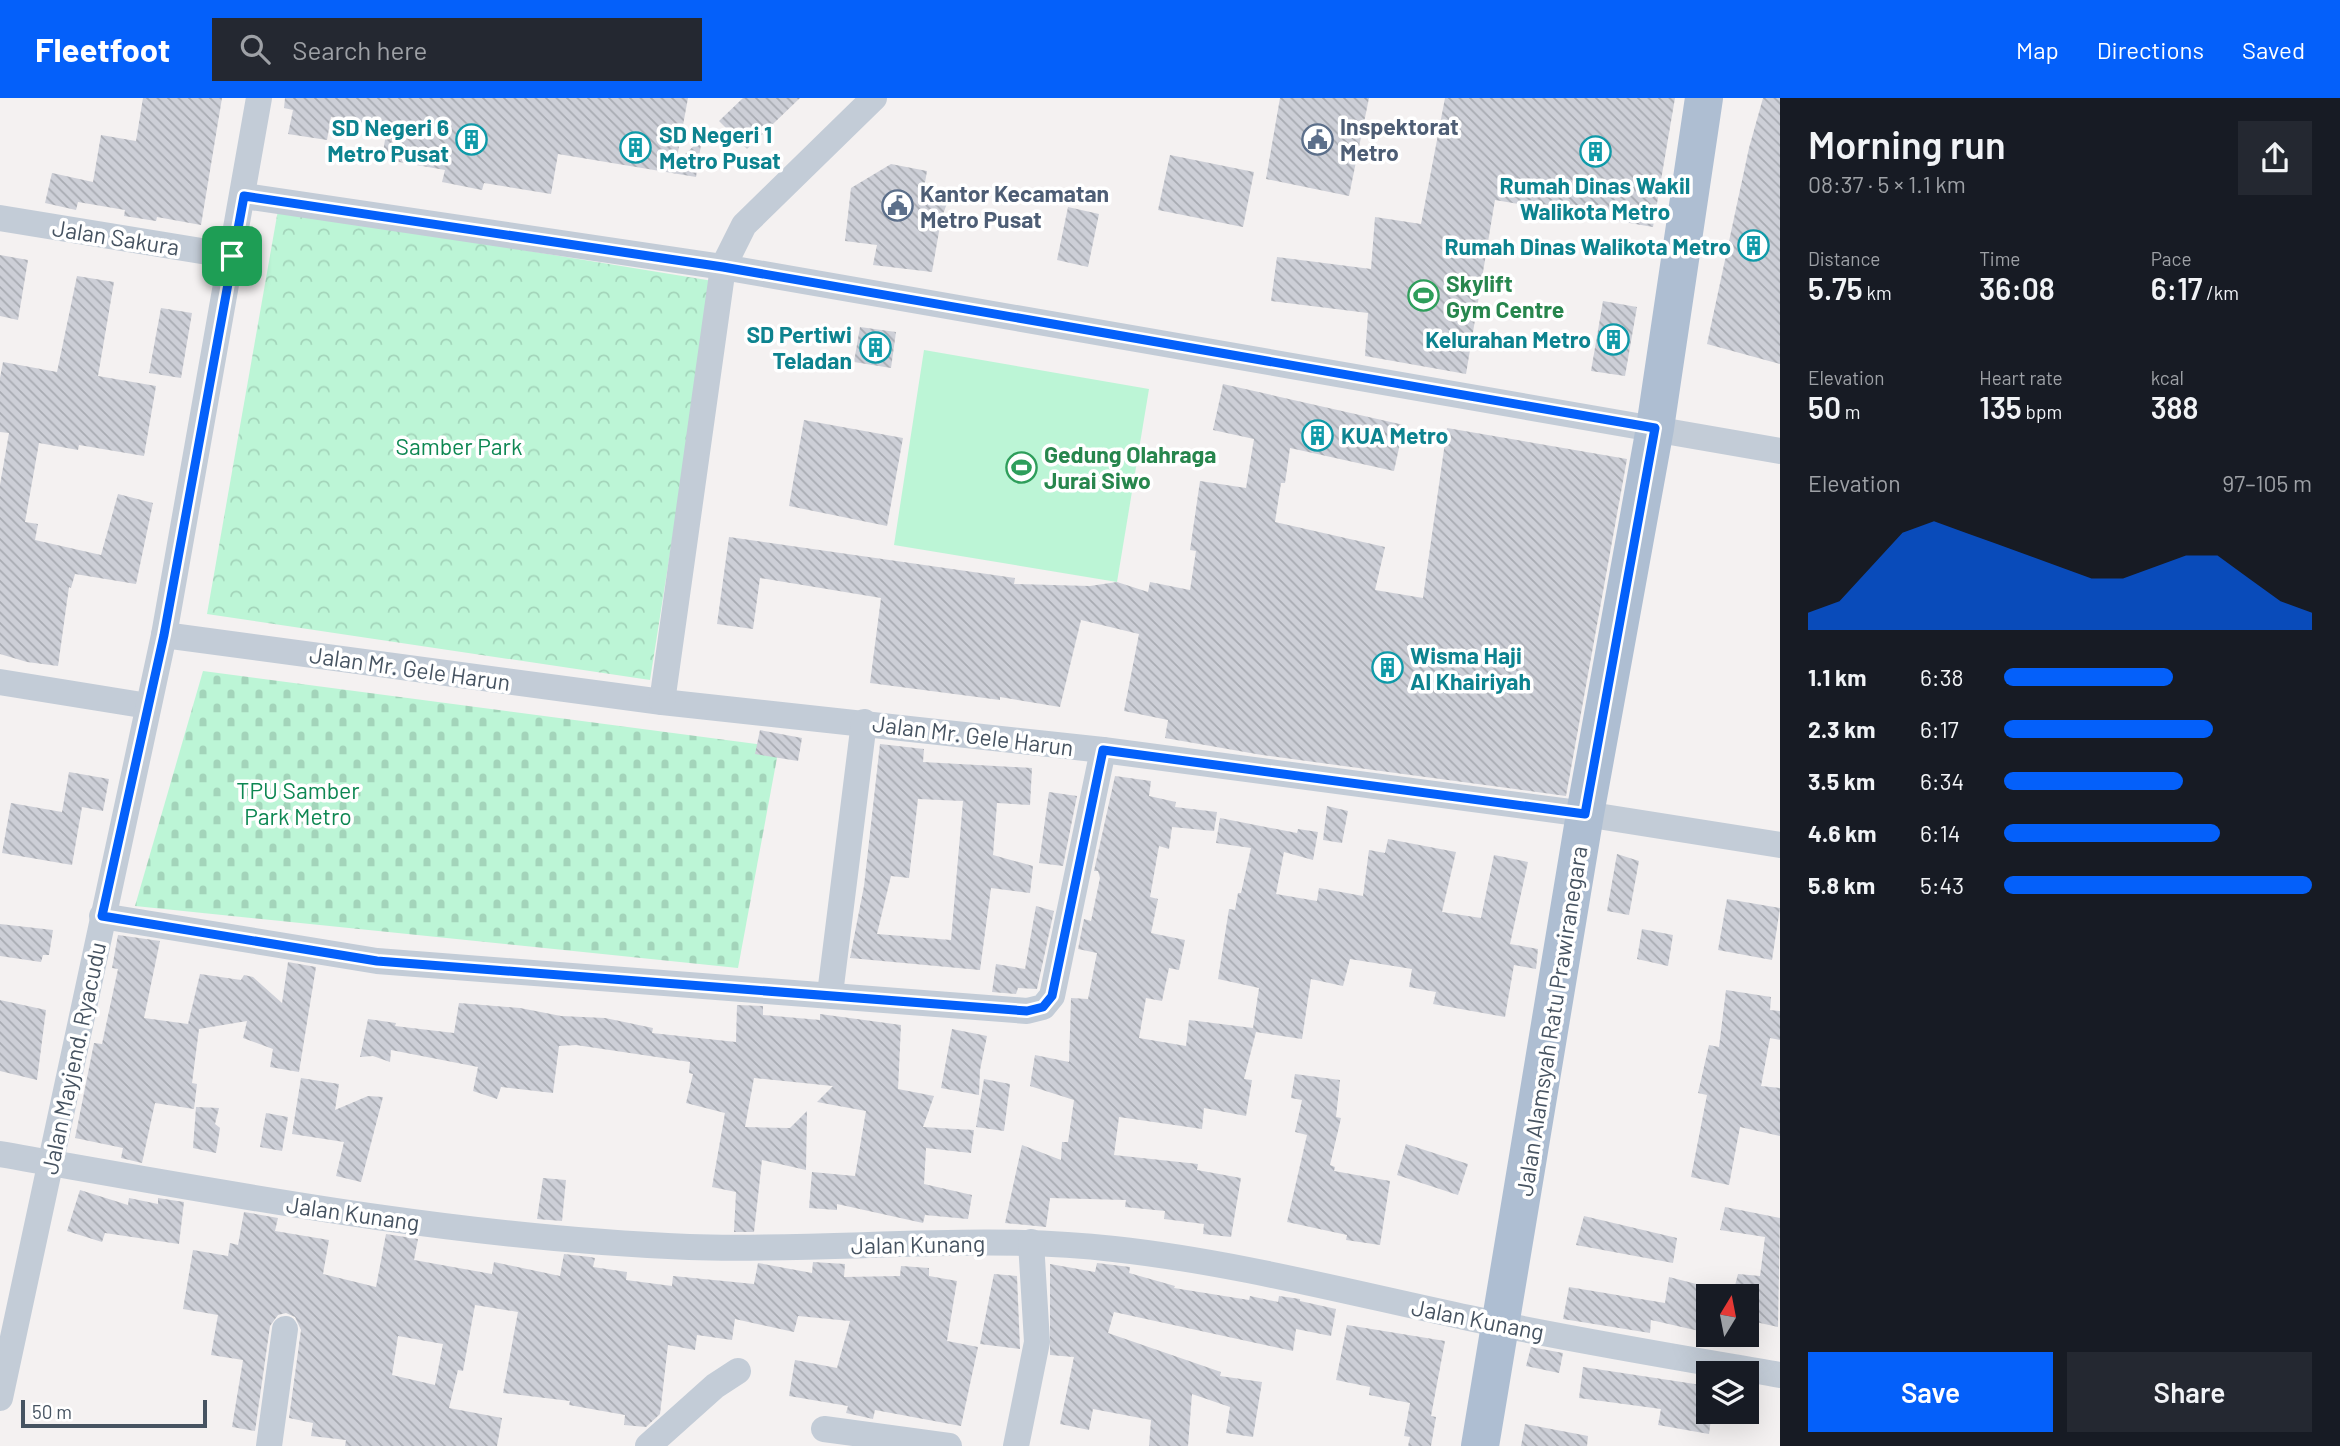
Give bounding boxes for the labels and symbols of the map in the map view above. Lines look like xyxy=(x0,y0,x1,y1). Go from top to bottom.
place label: Inspektorat Metro xyxy=(1340,112,1459,166)
place label: SD Negeri 6 Metro Pusat xyxy=(327,113,449,167)
place label: SD Negeri 1 Metro Pusat xyxy=(659,120,781,174)
public building icon: Inspektorat Metro xyxy=(1300,122,1334,156)
building icon: SD Negeri 6 Metro Pusat xyxy=(455,123,489,157)
building icon: SD Negeri 1 Metro Pusat xyxy=(619,130,653,164)
building icon: Rumah Dinas Wakil Walikota Metro xyxy=(1578,134,1612,168)
place label: Rumah Dinas Wakil Walikota Metro xyxy=(1500,171,1690,225)
place label: Kantor Kecamatan Metro Pusat xyxy=(920,179,1109,233)
public building icon: Kantor Kecamatan Metro Pusat xyxy=(880,189,914,223)
street label: Jalan Sakura xyxy=(51,213,181,261)
pin xyxy=(202,226,262,286)
building icon: Rumah Dinas Walikota Metro xyxy=(1737,229,1771,263)
place label: Rumah Dinas Walikota Metro xyxy=(1444,232,1731,260)
place label: Skylift Gym Centre xyxy=(1446,269,1564,323)
sports icon: Skylift Gym Centre xyxy=(1406,279,1440,313)
place label: SD Pertiwi Teladan xyxy=(746,320,852,374)
building icon: Kelurahan Metro xyxy=(1597,322,1631,356)
place label: Kelurahan Metro xyxy=(1425,325,1591,353)
building icon: SD Pertiwi Teladan xyxy=(858,330,892,364)
building icon: KUA Metro xyxy=(1301,418,1335,452)
place label: KUA Metro xyxy=(1341,421,1448,449)
park label: Samber Park xyxy=(396,432,522,460)
place label: Gedung Olahraga Jurai Siwo xyxy=(1044,440,1217,494)
sports icon: Gedung Olahraga Jurai Siwo xyxy=(1004,450,1038,484)
street label: Jalan Mr. Gele Harun xyxy=(308,640,512,696)
place label: Wisma Haji Al Khairiyah xyxy=(1410,641,1531,695)
building icon: Wisma Haji Al Khairiyah xyxy=(1370,651,1404,685)
street label: Jalan Mr. Gele Harun xyxy=(871,709,1075,761)
park label: TPU Samber Park Metro xyxy=(236,776,360,830)
street label: Jalan Alamsyah Ratu Prawiranegara xyxy=(1509,844,1593,1198)
street label: Jalan Mayjend. Ryacudu xyxy=(35,939,111,1177)
street label: Jalan Kunang xyxy=(285,1190,421,1236)
street label: Jalan Kunang xyxy=(851,1229,985,1259)
north arrow xyxy=(1696,1284,1759,1348)
street label: Jalan Kunang xyxy=(1409,1292,1547,1346)
scale bar xyxy=(21,1397,206,1429)

